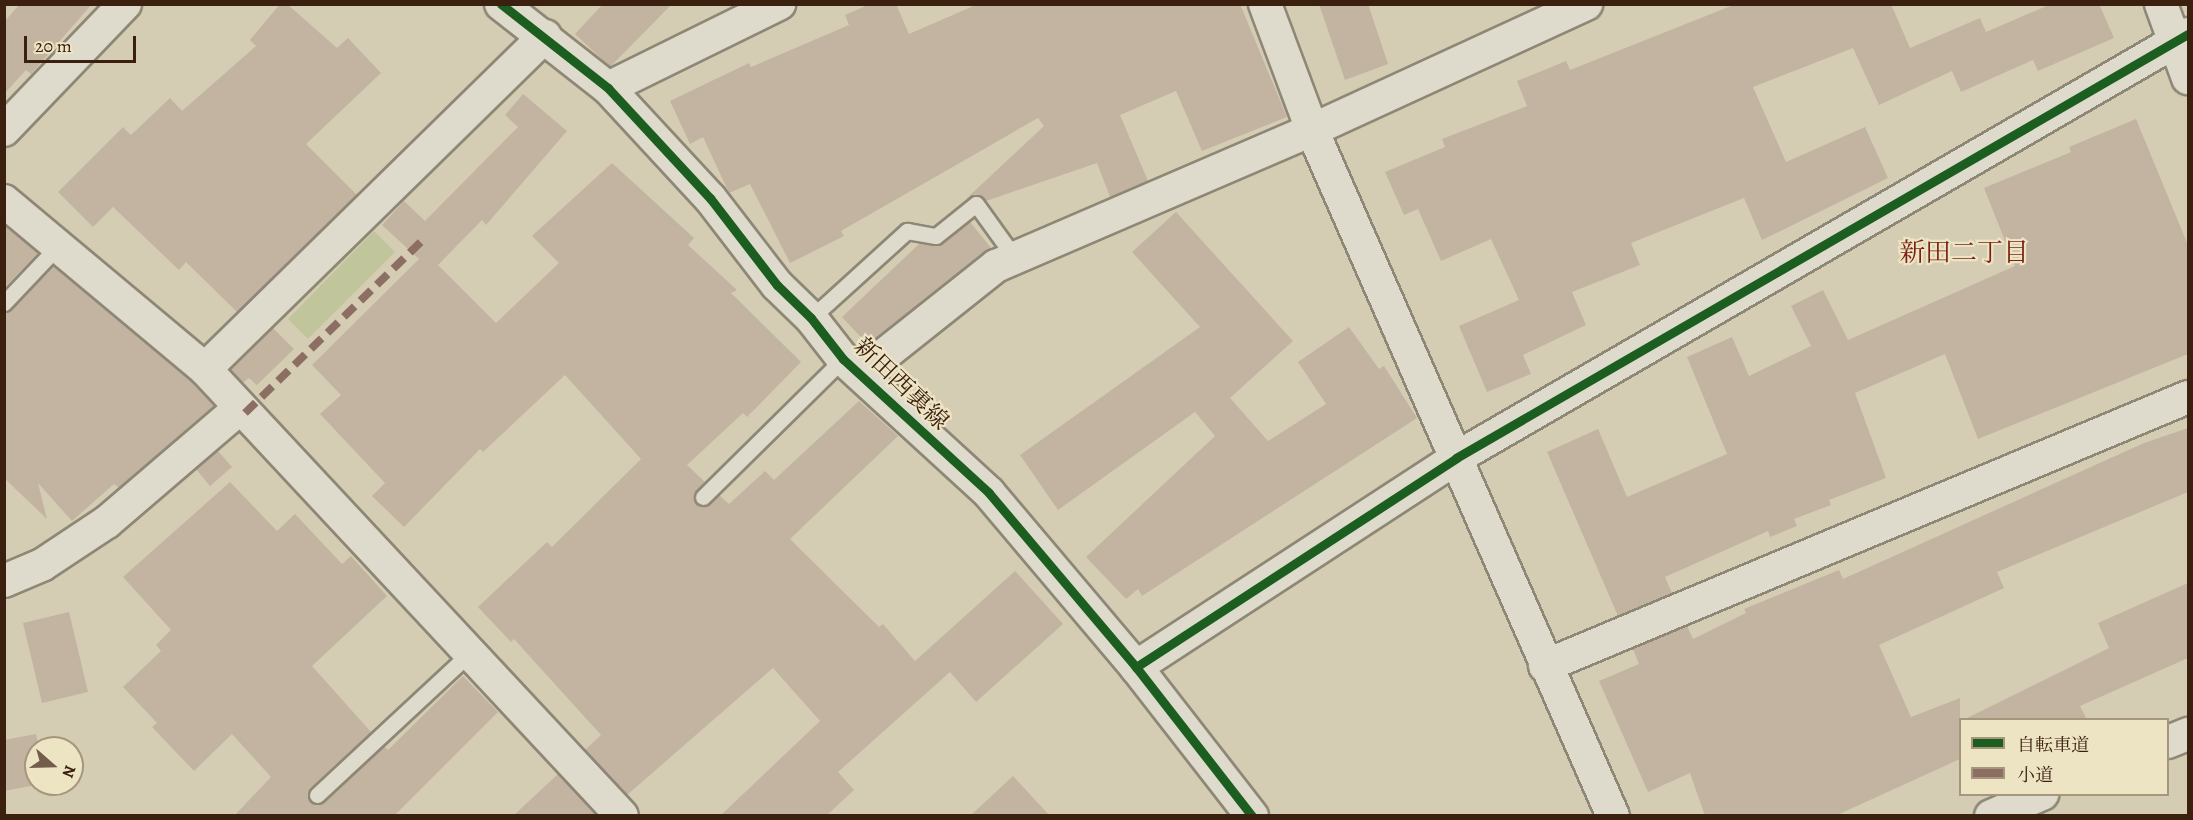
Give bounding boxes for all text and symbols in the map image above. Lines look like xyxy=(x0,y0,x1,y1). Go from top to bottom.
scale bar xyxy=(27,24,140,62)
text: 20 m xyxy=(35,34,72,58)
district label: 新田二丁目 xyxy=(1899,237,2029,269)
street label: 新田西裏線 xyxy=(848,332,954,436)
legend xyxy=(1959,718,2169,796)
text: 自転車道 xyxy=(2017,733,2089,757)
north arrow xyxy=(24,736,84,796)
text: N xyxy=(57,762,81,781)
text: 小道 xyxy=(2017,763,2053,787)

